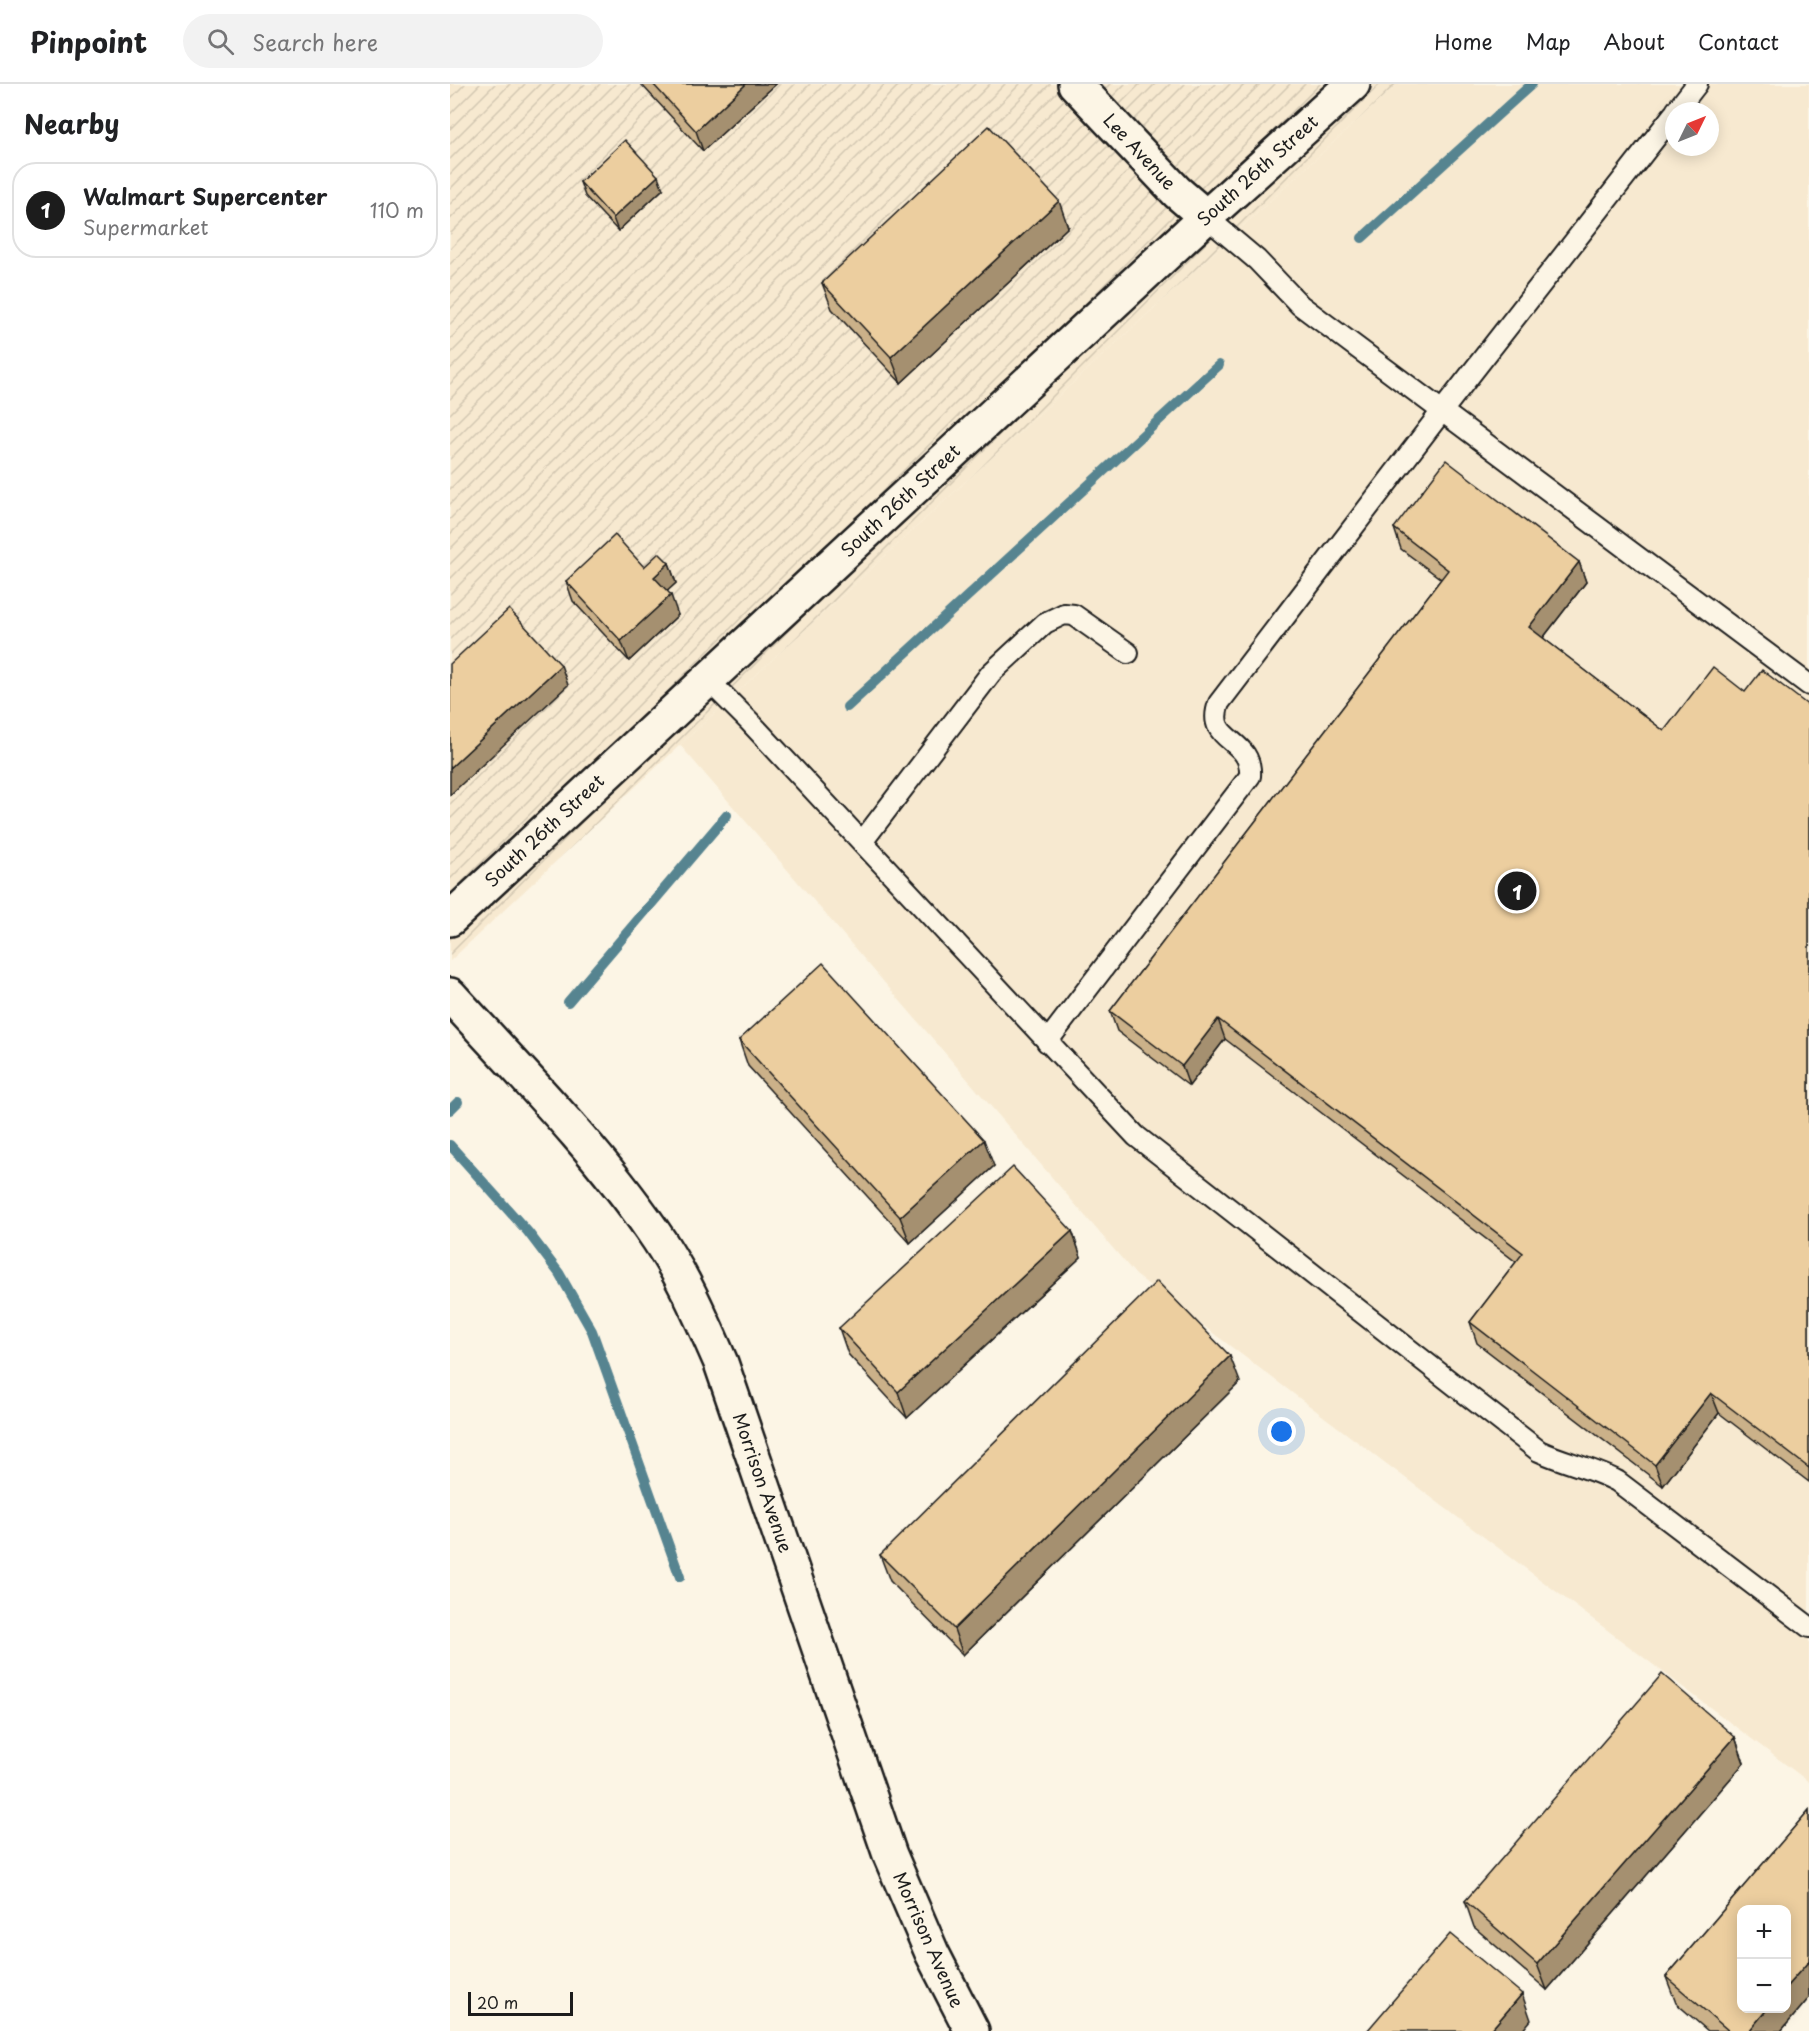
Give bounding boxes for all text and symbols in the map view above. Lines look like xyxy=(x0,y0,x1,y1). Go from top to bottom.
search box xyxy=(183,14,603,68)
text: Pinpoint xyxy=(30,20,147,63)
icon: search xyxy=(204,25,237,58)
text: Search here xyxy=(252,25,378,58)
text: Home xyxy=(1434,25,1493,57)
text: Map xyxy=(1526,25,1571,57)
text: About xyxy=(1604,25,1665,57)
text: Contact xyxy=(1698,25,1779,57)
north arrow xyxy=(1665,102,1719,156)
text: Nearby xyxy=(24,104,119,143)
street label: Lee Avenue xyxy=(1097,107,1183,195)
street label: South 26th Street xyxy=(1190,108,1324,232)
text: Walmart Supercenter xyxy=(83,179,327,212)
text: 1 xyxy=(41,195,50,225)
text: 110 m xyxy=(370,195,424,225)
text: Supermarket xyxy=(83,212,209,242)
street label: South 26th Street xyxy=(834,437,966,563)
street label: South 26th Street xyxy=(478,767,610,893)
pin: 1 xyxy=(1498,868,1536,914)
street label: Morrison Avenue xyxy=(727,1409,800,1556)
your location xyxy=(1267,1417,1296,1446)
street label: Morrison Avenue xyxy=(887,1867,971,2012)
map controls xyxy=(1737,1905,1791,2013)
button: + xyxy=(1737,1905,1791,1959)
button: − xyxy=(1737,1959,1791,2013)
scale bar xyxy=(468,1989,573,2016)
text: 20 m xyxy=(477,1990,518,2014)

